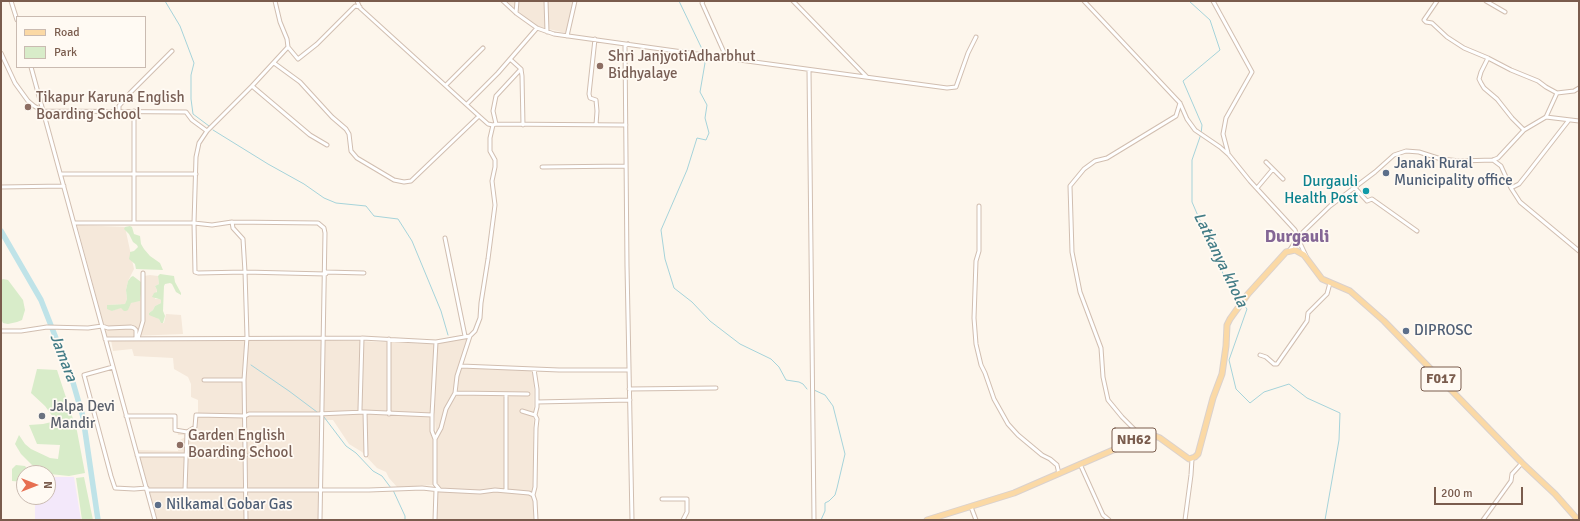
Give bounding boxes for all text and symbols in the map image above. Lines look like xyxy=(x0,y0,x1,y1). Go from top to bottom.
legend xyxy=(16,16,146,68)
text: Road xyxy=(54,25,80,40)
text: Park xyxy=(54,45,77,60)
place label: Shri JanjyotiAdharbhut Bidhyalaye xyxy=(608,48,756,83)
marker: Shri JanjyotiAdharbhut Bidhyalaye xyxy=(595,61,605,71)
place label: Tikapur Karuna English Boarding School xyxy=(36,89,185,124)
marker: Tikapur Karuna English Boarding School xyxy=(23,102,33,112)
place label: Janaki Rural Municipality office xyxy=(1394,155,1513,190)
marker: Janaki Rural Municipality office xyxy=(1381,168,1391,178)
place label: Durgauli Health Post xyxy=(1284,173,1358,208)
marker: Durgauli Health Post xyxy=(1361,186,1371,196)
water label: Latkanya khola xyxy=(1189,209,1251,311)
district label: Durgauli xyxy=(1265,228,1329,248)
place label: DIPROSC xyxy=(1414,322,1473,340)
marker: DIPROSC xyxy=(1401,326,1411,336)
water label: Jamara xyxy=(45,331,81,385)
road number: F017 xyxy=(1421,367,1461,391)
place label: Jalpa Devi Mandir xyxy=(50,398,115,433)
marker: Jalpa Devi Mandir xyxy=(37,411,47,421)
place label: Garden English Boarding School xyxy=(188,427,293,462)
road number: NH62 xyxy=(1112,428,1156,452)
marker: Garden English Boarding School xyxy=(175,440,185,450)
north arrow xyxy=(16,465,56,505)
scale bar xyxy=(1436,479,1525,505)
text: N xyxy=(41,481,54,489)
text: 200 m xyxy=(1441,486,1473,501)
place label: Nilkamal Gobar Gas xyxy=(166,496,293,514)
marker: Nilkamal Gobar Gas xyxy=(153,500,163,510)

